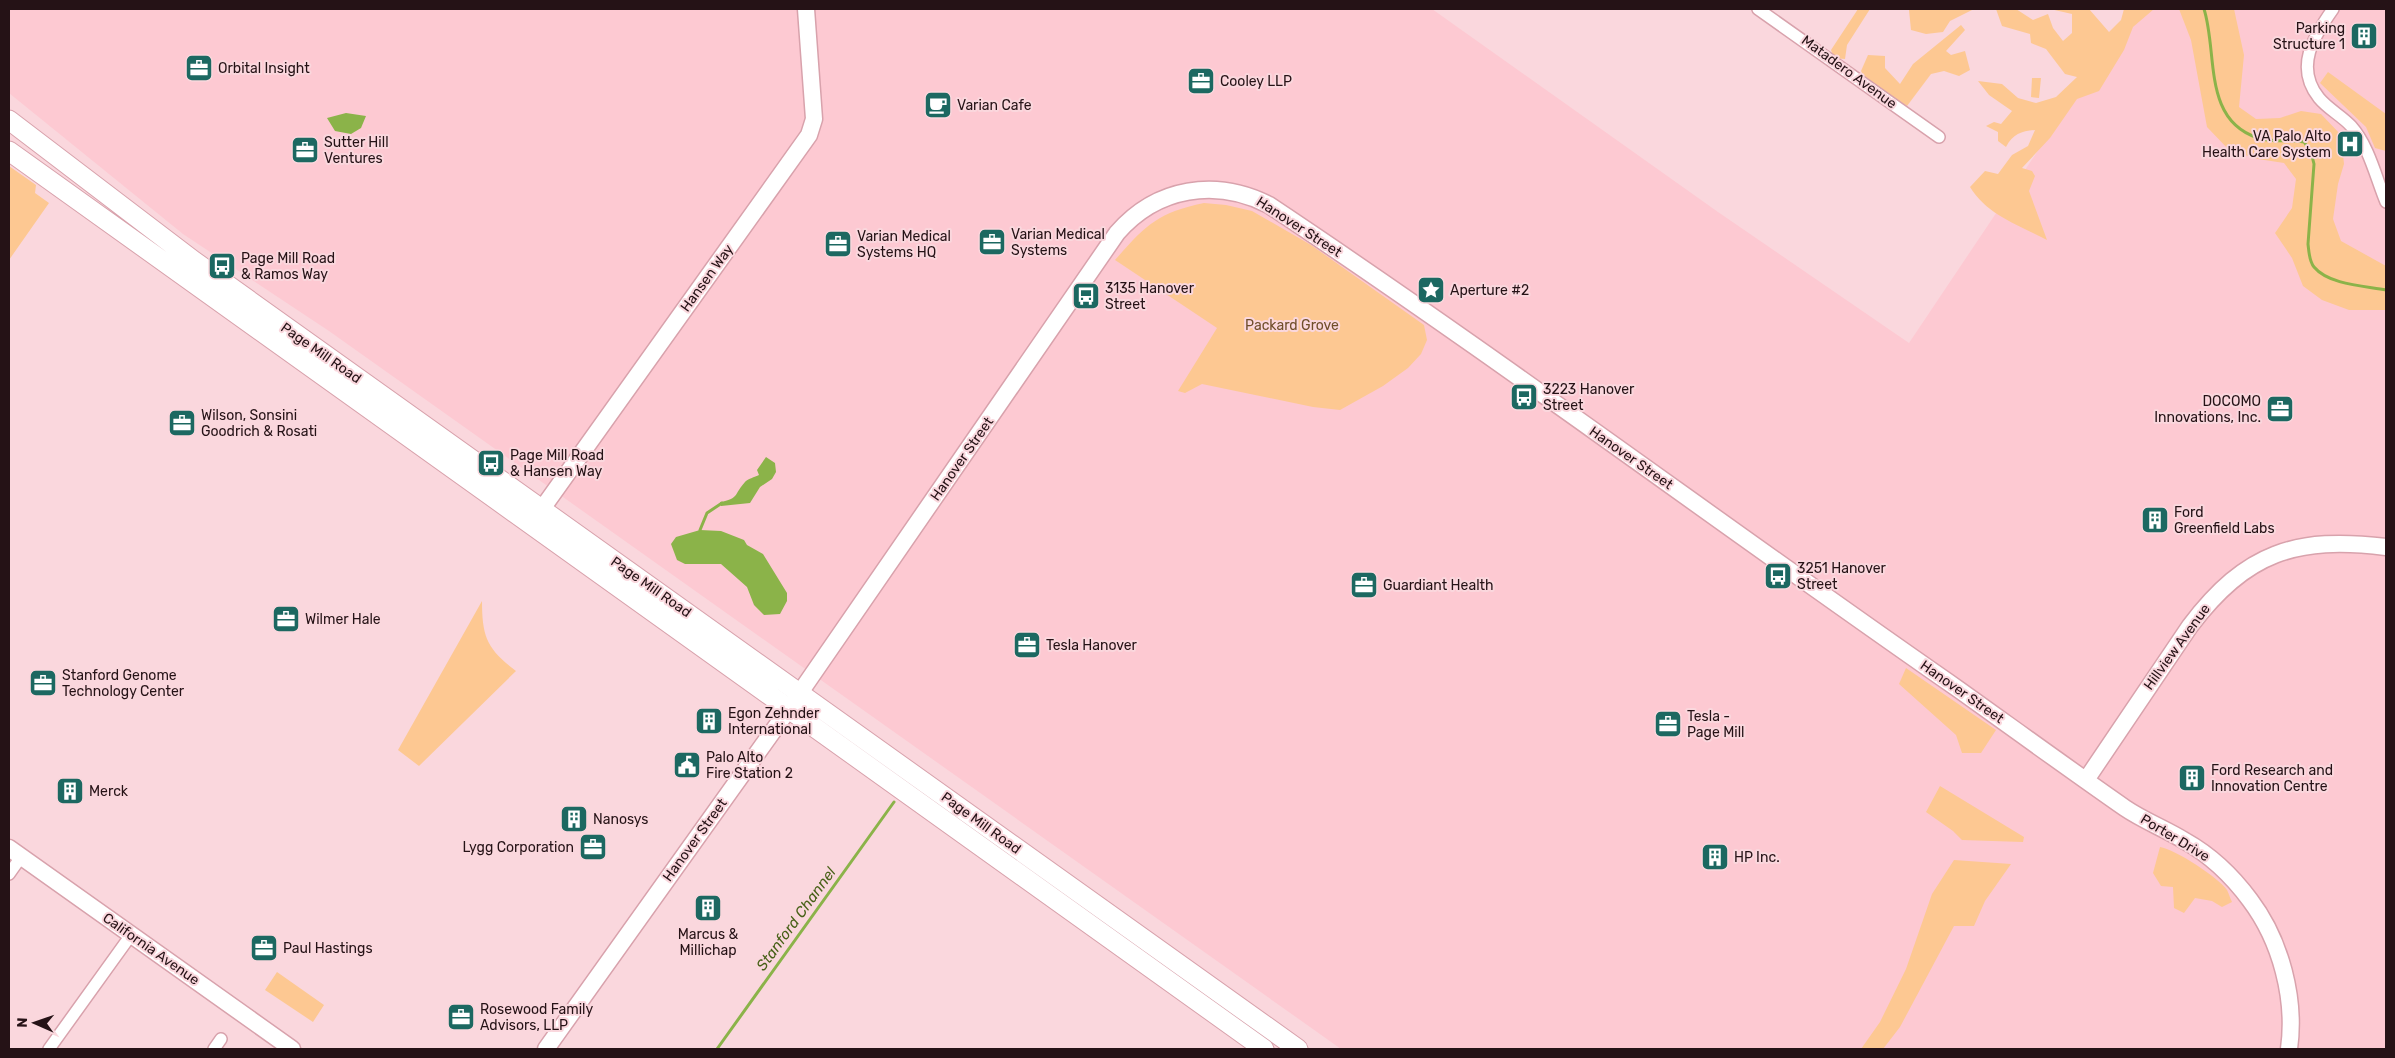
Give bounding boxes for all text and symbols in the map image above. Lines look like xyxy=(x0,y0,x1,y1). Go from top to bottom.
place label: Parking Structure 1 xyxy=(2273,20,2345,53)
building icon: Parking Structure 1 xyxy=(2349,21,2379,51)
street label: Matadero Avenue xyxy=(1798,32,1900,112)
office icon: Orbital Insight xyxy=(184,53,214,83)
place label: Orbital Insight xyxy=(218,60,310,77)
office icon: Cooley LLP xyxy=(1186,66,1216,96)
place label: Cooley LLP xyxy=(1220,73,1292,90)
cafe icon: Varian Cafe xyxy=(923,90,953,120)
place label: Varian Cafe xyxy=(957,97,1032,114)
place label: VA Palo Alto Health Care System xyxy=(2202,128,2331,161)
hospital icon: VA Palo Alto Health Care System xyxy=(2335,129,2365,159)
place label: Sutter Hill Ventures xyxy=(324,134,389,167)
office icon: Sutter Hill Ventures xyxy=(290,135,320,165)
street label: Hanover Street xyxy=(1253,193,1345,261)
place label: Varian Medical Systems xyxy=(1011,226,1105,259)
office icon: Varian Medical Systems xyxy=(977,227,1007,257)
place label: Varian Medical Systems HQ xyxy=(857,228,951,261)
office icon: Varian Medical Systems HQ xyxy=(823,229,853,259)
street label: Hansen Way xyxy=(677,241,737,315)
place label: Page Mill Road & Ramos Way xyxy=(241,250,335,283)
bus stop icon: Page Mill Road & Ramos Way xyxy=(207,251,237,281)
place icon: Aperture #2 xyxy=(1416,275,1446,305)
place label: 3135 Hanover Street xyxy=(1105,280,1195,313)
bus stop icon: 3135 Hanover Street xyxy=(1071,281,1101,311)
place label: Aperture #2 xyxy=(1450,282,1529,299)
park label: Packard Grove xyxy=(1245,317,1339,334)
street label: Page Mill Road xyxy=(278,319,364,387)
place label: 3223 Hanover Street xyxy=(1543,381,1635,414)
bus stop icon: 3223 Hanover Street xyxy=(1509,382,1539,412)
place label: DOCOMO Innovations, Inc. xyxy=(2154,393,2261,426)
office icon: DOCOMO Innovations, Inc. xyxy=(2265,394,2295,424)
place label: Wilson, Sonsini Goodrich & Rosati xyxy=(201,407,317,440)
office icon: Wilson, Sonsini Goodrich & Rosati xyxy=(167,408,197,438)
street label: Hanover Street xyxy=(927,413,997,504)
street label: Hanover Street xyxy=(1586,423,1677,493)
place label: Page Mill Road & Hansen Way xyxy=(510,447,604,480)
bus stop icon: Page Mill Road & Hansen Way xyxy=(476,448,506,478)
place label: Ford Greenfield Labs xyxy=(2174,504,2275,537)
building icon: Ford Greenfield Labs xyxy=(2140,505,2170,535)
street label: Page Mill Road xyxy=(608,553,694,621)
place label: 3251 Hanover Street xyxy=(1797,560,1886,593)
bus stop icon: 3251 Hanover Street xyxy=(1763,561,1793,591)
office icon: Guardiant Health xyxy=(1349,570,1379,600)
place label: Guardiant Health xyxy=(1383,577,1494,594)
street label: Hillview Avenue xyxy=(2140,601,2214,693)
office icon: Wilmer Hale xyxy=(271,604,301,634)
place label: Wilmer Hale xyxy=(305,611,381,628)
office icon: Tesla Hanover xyxy=(1012,630,1042,660)
place label: Tesla Hanover xyxy=(1046,637,1138,654)
street label: Hanover Street xyxy=(1917,657,2008,727)
place label: Stanford Genome Technology Center xyxy=(62,667,185,700)
office icon: Stanford Genome Technology Center xyxy=(28,668,58,698)
place label: Egon Zehnder International xyxy=(728,705,820,738)
building icon: Egon Zehnder International xyxy=(694,706,724,736)
place label: Tesla - Page Mill xyxy=(1687,708,1745,741)
office icon: Tesla - Page Mill xyxy=(1653,709,1683,739)
place label: Palo Alto Fire Station 2 xyxy=(706,749,793,782)
public building icon: Palo Alto Fire Station 2 xyxy=(672,750,702,780)
place label: Ford Research and Innovation Centre xyxy=(2211,762,2333,795)
building icon: Ford Research and Innovation Centre xyxy=(2177,763,2207,793)
building icon: Merck xyxy=(55,776,85,806)
place label: Merck xyxy=(89,783,129,800)
street label: Page Mill Road xyxy=(938,788,1024,858)
street label: Hanover Street xyxy=(659,795,731,885)
building icon: Nanosys xyxy=(559,804,589,834)
place label: Nanosys xyxy=(593,811,649,828)
street label: Porter Drive xyxy=(2137,811,2213,865)
office icon: Lygg Corporation xyxy=(578,832,608,862)
place label: Lygg Corporation xyxy=(463,839,574,856)
building icon: HP Inc. xyxy=(1700,842,1730,872)
place label: HP Inc. xyxy=(1734,849,1780,866)
water label: Stanford Channel xyxy=(752,864,840,974)
building icon: Marcus & Millichap xyxy=(693,893,723,923)
street label: California Avenue xyxy=(99,909,203,989)
place label: Marcus & Millichap xyxy=(678,926,739,959)
office icon: Paul Hastings xyxy=(249,933,279,963)
place label: Paul Hastings xyxy=(283,940,373,957)
north arrow xyxy=(10,998,60,1048)
place label: Rosewood Family Advisors, LLP xyxy=(480,1001,594,1034)
office icon: Rosewood Family Advisors, LLP xyxy=(446,1002,476,1032)
text: N xyxy=(14,1017,31,1028)

